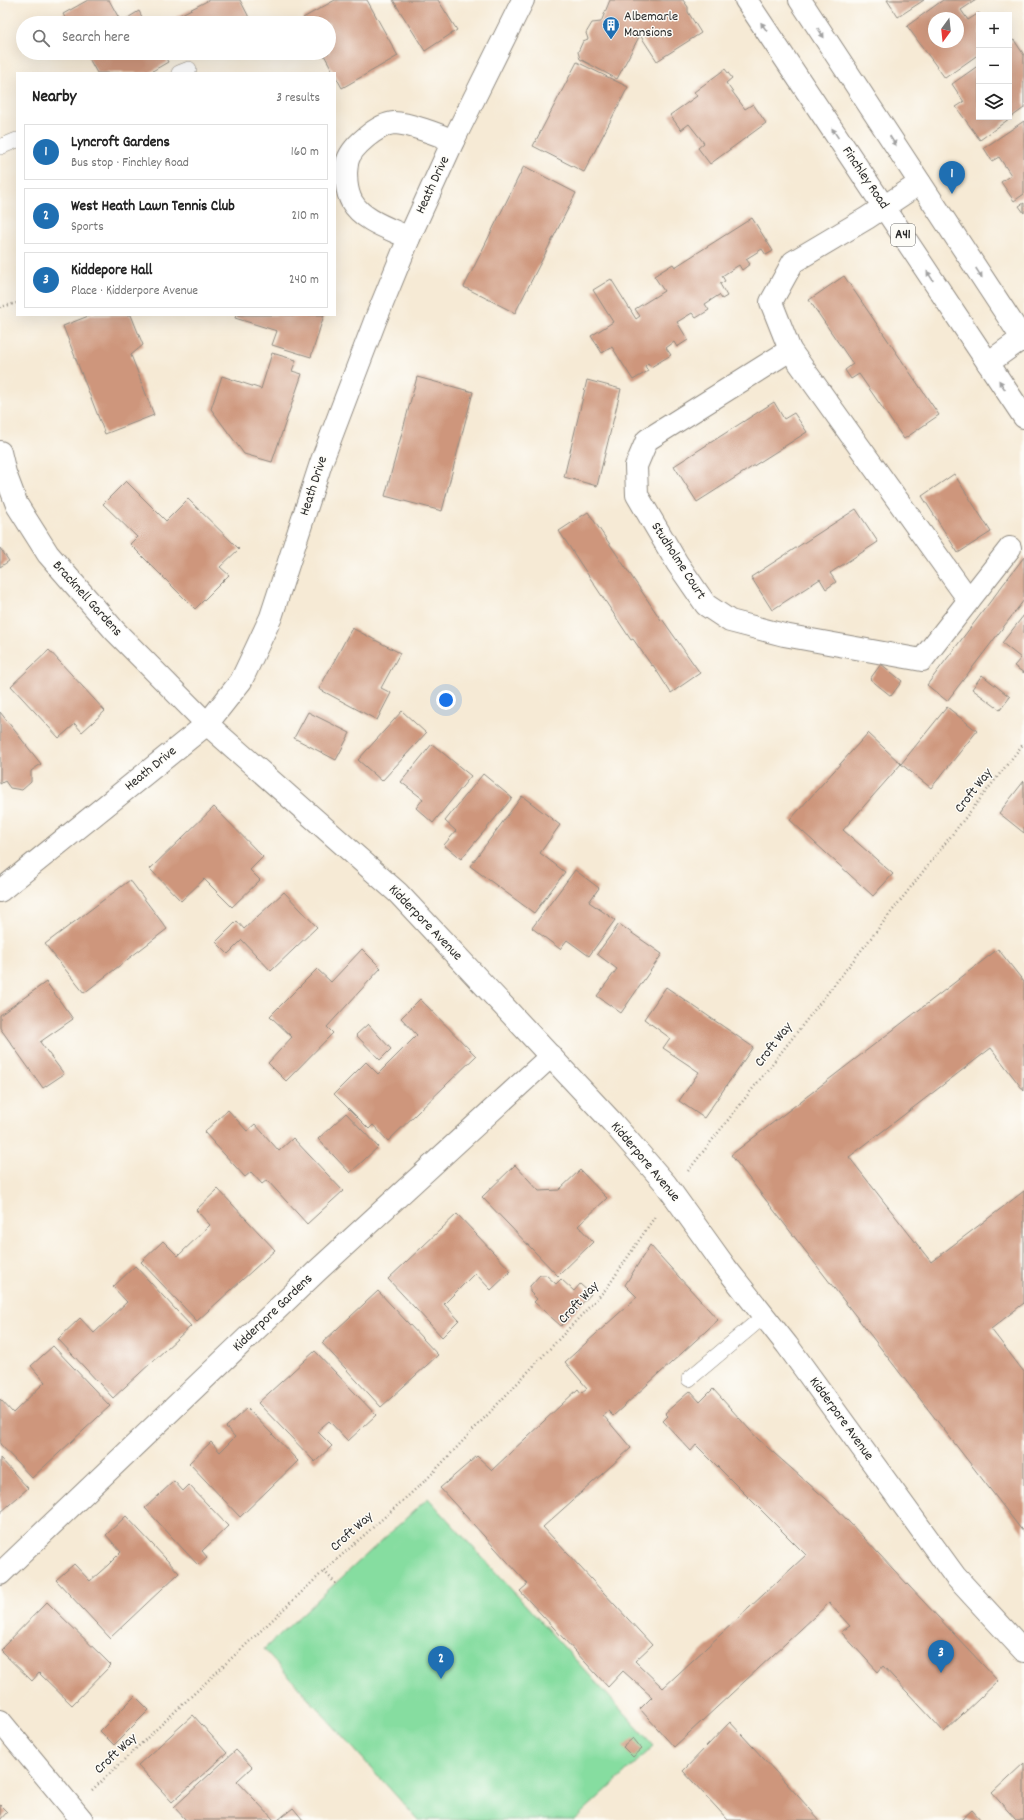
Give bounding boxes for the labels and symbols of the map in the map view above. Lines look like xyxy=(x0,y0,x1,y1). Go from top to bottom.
place label: Albemarle Mansions xyxy=(624,7,678,43)
north arrow xyxy=(928,12,964,48)
building icon: Albemarle Mansions xyxy=(601,15,621,40)
one-way arrow xyxy=(760,21,768,32)
one-way arrow xyxy=(817,27,825,38)
one-way arrow xyxy=(831,128,839,138)
one-way arrow xyxy=(889,136,897,146)
street label: Finchley Road xyxy=(837,143,893,213)
street label: Heath Drive xyxy=(411,153,455,217)
pin: 1 xyxy=(939,161,965,194)
road number: A41 xyxy=(891,224,915,246)
one-way arrow xyxy=(976,267,983,279)
one-way arrow xyxy=(926,271,934,282)
one-way arrow xyxy=(998,380,1006,390)
street label: Heath Drive xyxy=(295,454,333,518)
street label: Studholme Court xyxy=(646,518,710,604)
street label: Bracknell Gardens xyxy=(47,557,127,642)
your location xyxy=(436,690,456,710)
street label: Heath Drive xyxy=(121,742,181,796)
street label: Croft Way xyxy=(950,764,998,818)
street label: Kidderpore Avenue xyxy=(383,880,467,966)
street label: Croft Way xyxy=(750,1018,798,1072)
street label: Kidderpore Avenue xyxy=(605,1118,685,1206)
street label: Kidderpore Gardens xyxy=(228,1269,318,1357)
street label: Croft Way xyxy=(554,1277,604,1329)
street label: Kidderpore Avenue xyxy=(804,1373,878,1465)
street label: Croft Way xyxy=(326,1507,378,1557)
pin: 3 xyxy=(928,1640,954,1673)
pin: 2 xyxy=(428,1646,454,1679)
street label: Croft Way xyxy=(90,1729,142,1779)

